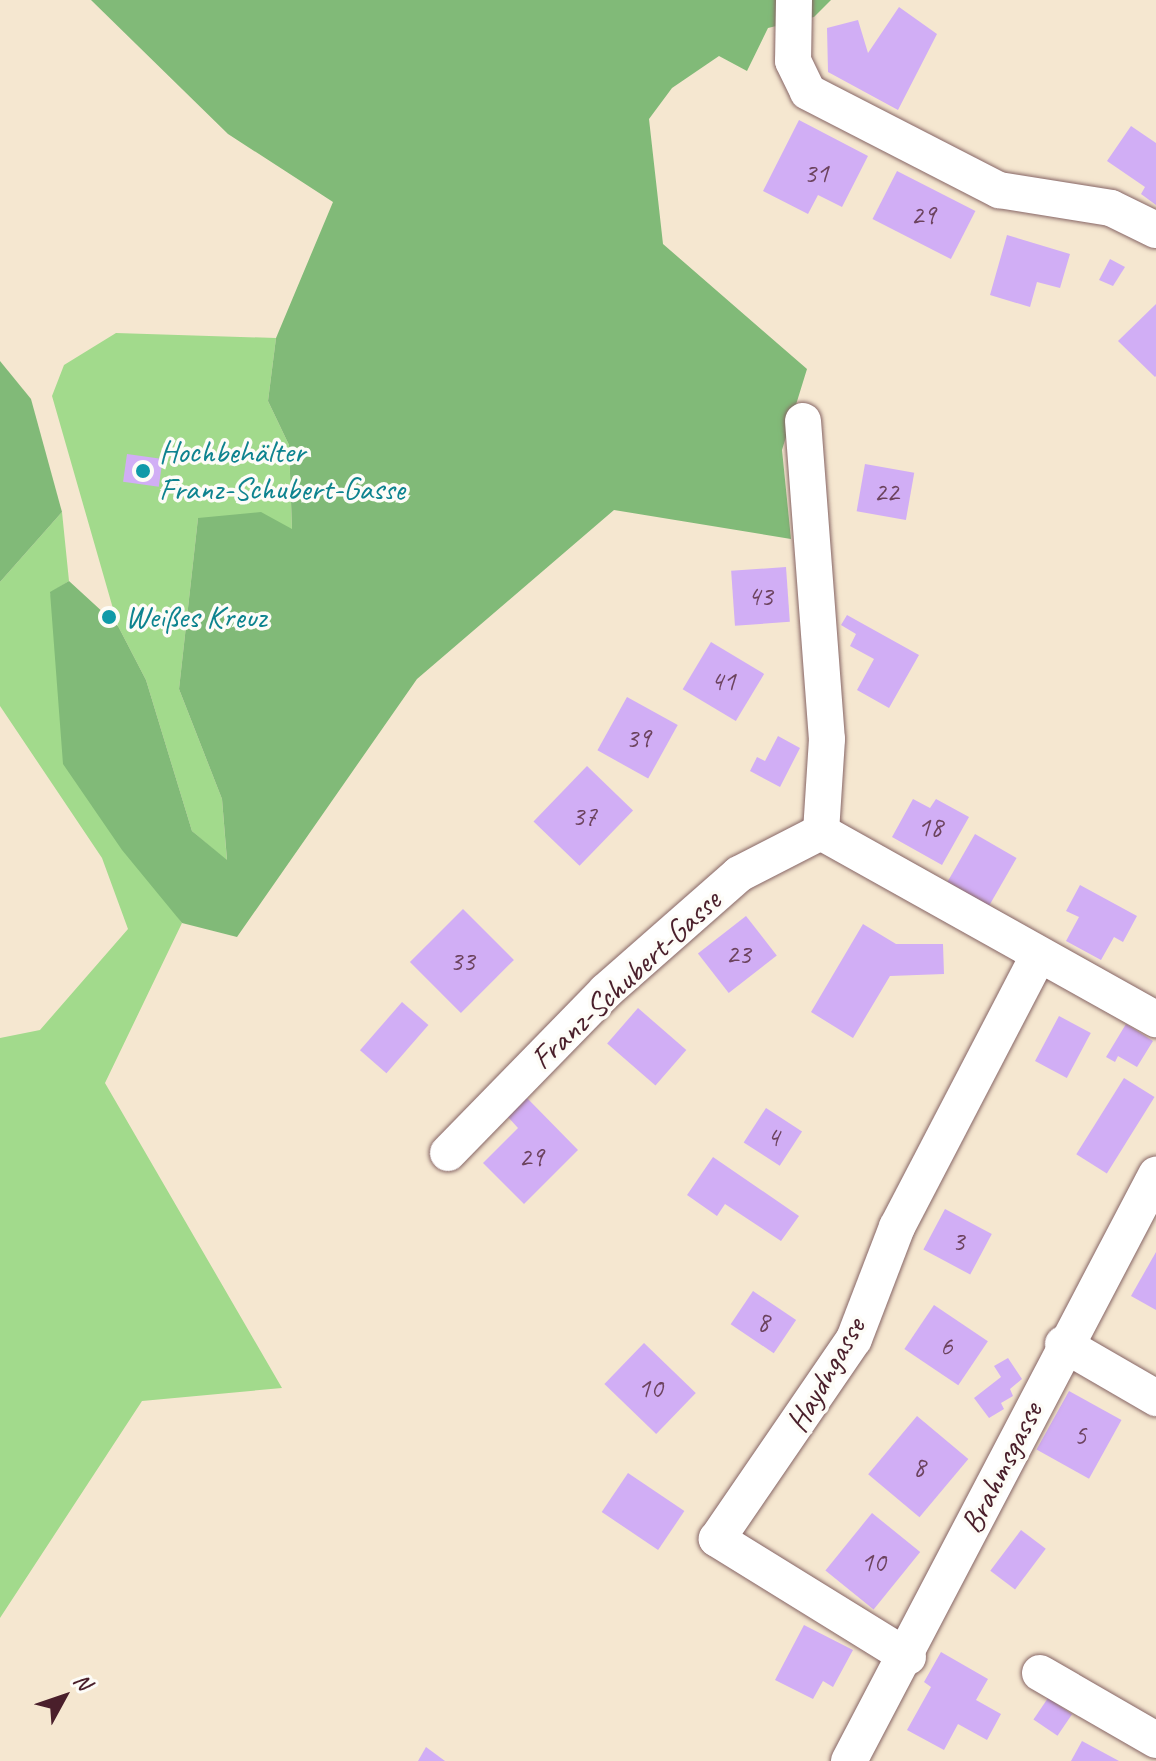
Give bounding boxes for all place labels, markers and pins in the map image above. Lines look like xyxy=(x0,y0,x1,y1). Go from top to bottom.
place label: Hochbehälter Franz-Schubert-Gasse xyxy=(159,434,405,509)
marker: Hochbehälter Franz-Schubert-Gasse xyxy=(134,462,152,480)
place label: Weißes Kreuz xyxy=(125,598,266,636)
marker: Weißes Kreuz xyxy=(100,608,118,626)

